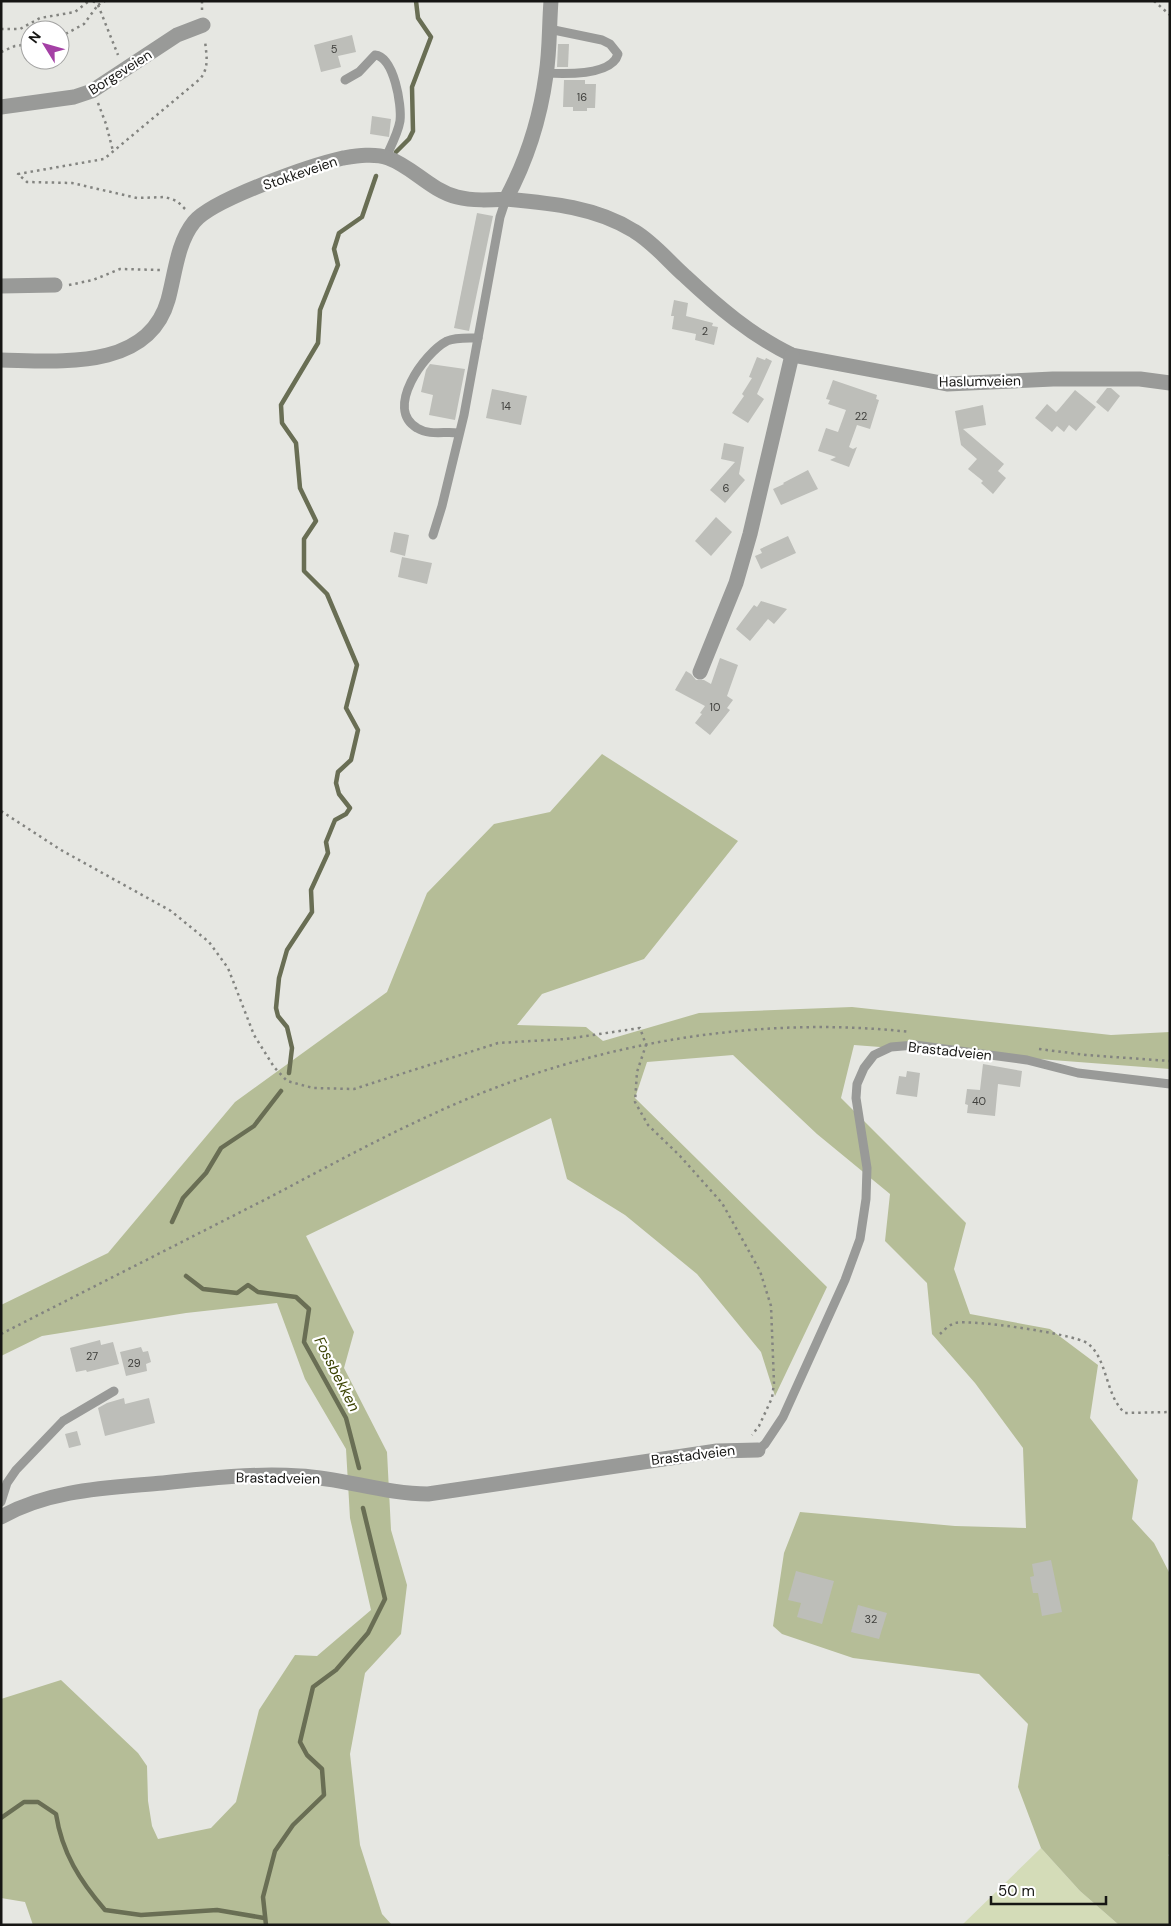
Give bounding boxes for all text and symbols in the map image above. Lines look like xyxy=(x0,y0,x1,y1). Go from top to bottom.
north arrow xyxy=(20,20,70,70)
text: N xyxy=(24,28,45,47)
house number: 5 xyxy=(331,42,338,56)
street label: Borgeveien xyxy=(85,45,155,99)
house number: 16 xyxy=(577,90,587,104)
street label: Stokkeveien xyxy=(261,152,339,194)
house number: 2 xyxy=(702,324,708,338)
street label: Haslumveien xyxy=(939,371,1021,391)
house number: 14 xyxy=(501,399,511,413)
house number: 22 xyxy=(855,409,867,423)
house number: 6 xyxy=(723,481,730,495)
house number: 10 xyxy=(710,700,720,714)
street label: Brastadveien xyxy=(907,1038,993,1064)
house number: 40 xyxy=(972,1094,986,1108)
water label: Fossbekken xyxy=(310,1333,365,1415)
house number: 27 xyxy=(86,1349,98,1363)
house number: 29 xyxy=(127,1356,141,1370)
street label: Brastadveien xyxy=(650,1441,736,1469)
street label: Brastadveien xyxy=(236,1468,320,1488)
house number: 32 xyxy=(865,1612,877,1626)
scale bar xyxy=(991,1874,1106,1906)
text: 50 m xyxy=(998,1881,1035,1901)

